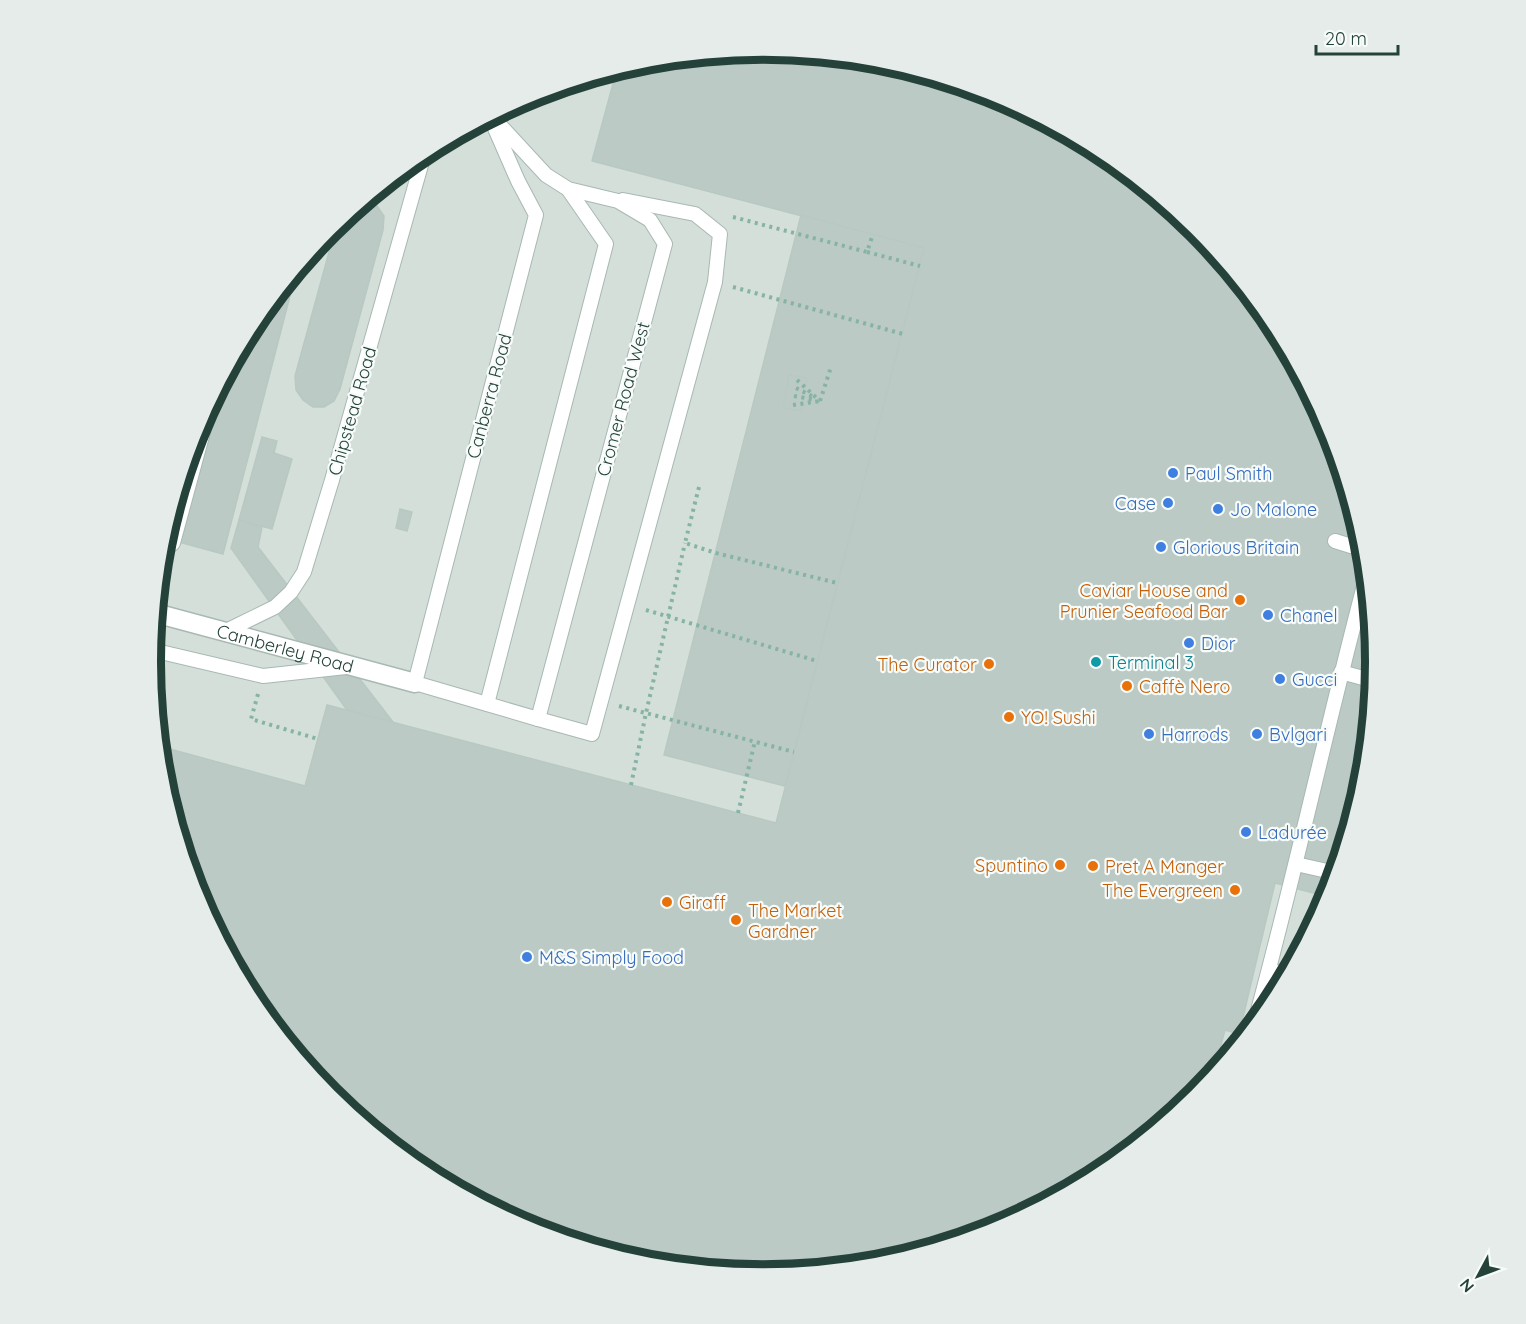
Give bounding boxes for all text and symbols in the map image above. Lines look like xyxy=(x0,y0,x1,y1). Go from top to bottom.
scale bar xyxy=(1316,18,1398,56)
text: 20 m xyxy=(1325,27,1367,50)
street label: Cromer Road West xyxy=(591,319,655,479)
street label: Canberra Road xyxy=(461,331,517,461)
street label: Chipstead Road xyxy=(323,344,381,478)
place label: Paul Smith xyxy=(1185,462,1272,485)
marker: Paul Smith xyxy=(1166,466,1180,480)
place label: Case xyxy=(1115,492,1156,515)
marker: Case xyxy=(1161,496,1175,510)
place label: Jo Malone xyxy=(1230,498,1317,521)
marker: Jo Malone xyxy=(1211,502,1225,516)
place label: Glorious Britain xyxy=(1173,536,1299,559)
marker: Glorious Britain xyxy=(1154,540,1168,554)
place label: Caviar House and Prunier Seafood Bar xyxy=(1060,579,1228,623)
marker: Caviar House and Prunier Seafood Bar xyxy=(1233,593,1247,607)
place label: Chanel xyxy=(1280,604,1338,627)
marker: Chanel xyxy=(1261,608,1275,622)
street label: Camberley Road xyxy=(214,619,356,678)
place label: Dior xyxy=(1201,632,1236,655)
marker: Dior xyxy=(1182,636,1196,650)
place label: Terminal 3 xyxy=(1108,651,1194,674)
place label: The Curator xyxy=(877,653,977,676)
marker: Terminal 3 xyxy=(1089,655,1103,669)
marker: The Curator xyxy=(982,657,996,671)
place label: Gucci xyxy=(1292,668,1337,691)
marker: Gucci xyxy=(1273,672,1287,686)
place label: Caffè Nero xyxy=(1139,675,1230,698)
marker: Caffè Nero xyxy=(1120,679,1134,693)
place label: YO! Sushi xyxy=(1021,706,1096,729)
marker: YO! Sushi xyxy=(1002,710,1016,724)
place label: Harrods xyxy=(1161,723,1229,746)
place label: Bvlgari xyxy=(1269,723,1327,746)
marker: Harrods xyxy=(1142,727,1156,741)
marker: Bvlgari xyxy=(1250,727,1264,741)
place label: Ladurée xyxy=(1258,821,1327,844)
marker: Ladurée xyxy=(1239,825,1253,839)
place label: Spuntino xyxy=(975,854,1048,877)
place label: Pret A Manger xyxy=(1105,855,1224,878)
marker: Spuntino xyxy=(1053,858,1067,872)
marker: Pret A Manger xyxy=(1086,859,1100,873)
place label: The Evergreen xyxy=(1102,879,1223,902)
marker: The Evergreen xyxy=(1228,883,1242,897)
place label: Giraff xyxy=(679,891,726,914)
marker: Giraff xyxy=(660,895,674,909)
place label: The Market Gardner xyxy=(748,899,842,943)
marker: The Market Gardner xyxy=(729,913,743,927)
place label: M&S Simply Food xyxy=(539,946,684,969)
marker: M&S Simply Food xyxy=(520,950,534,964)
north arrow xyxy=(1448,1246,1508,1306)
text: N xyxy=(1455,1275,1478,1297)

